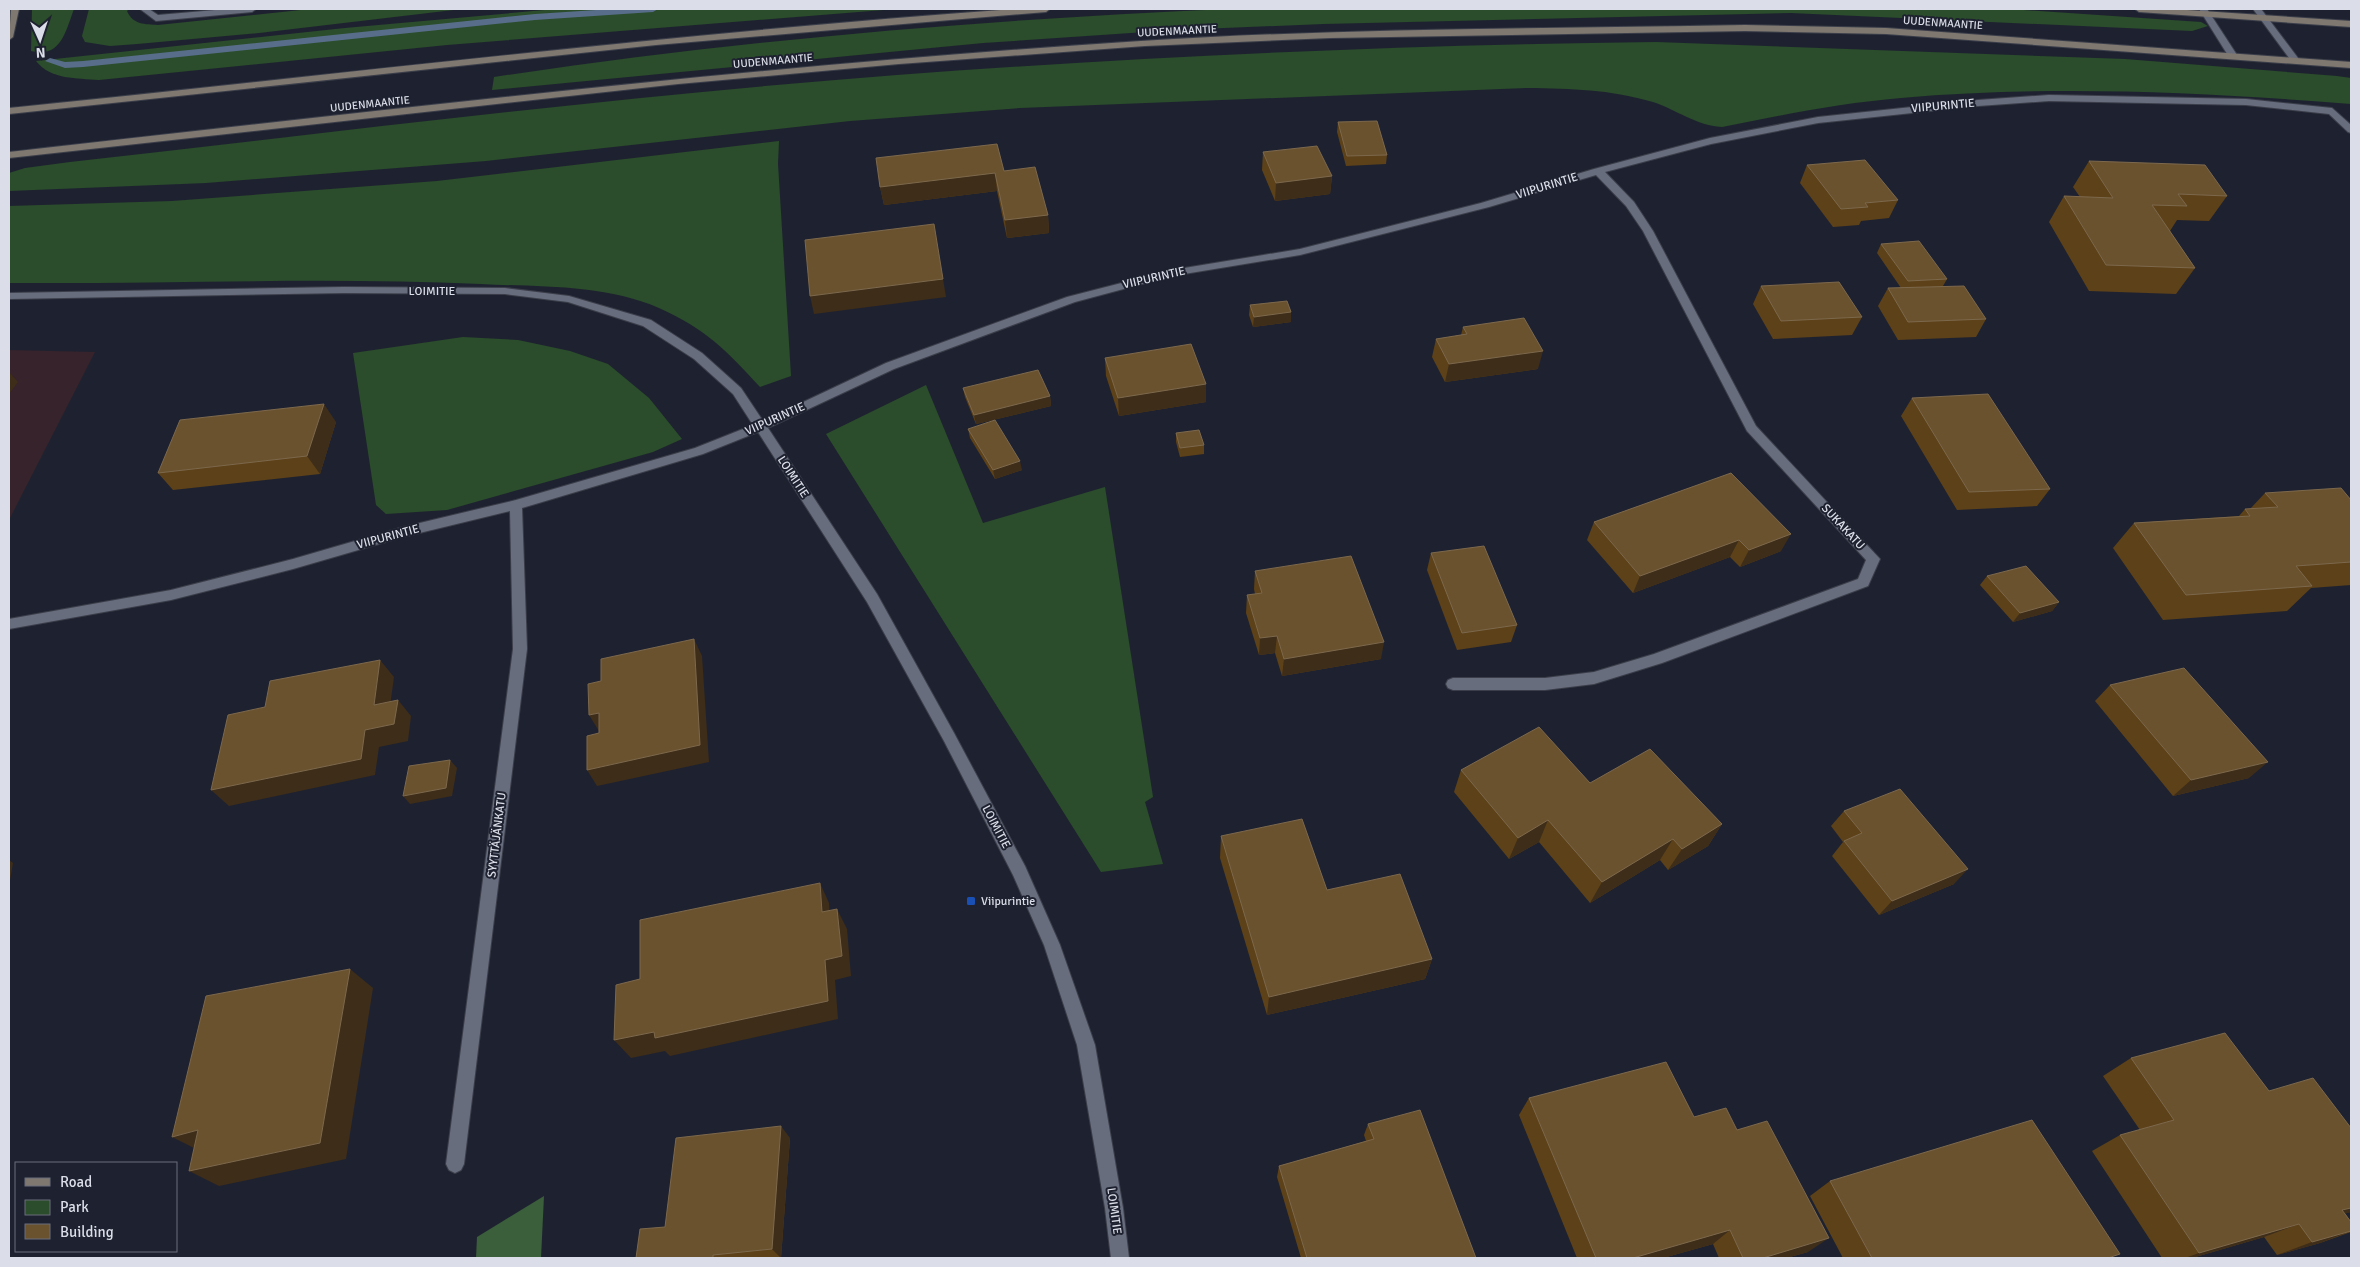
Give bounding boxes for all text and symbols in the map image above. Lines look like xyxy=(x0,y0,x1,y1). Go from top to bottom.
street label: UUDENMAANTIE xyxy=(1903,14,1983,32)
north arrow xyxy=(15,15,65,65)
street label: UUDENMAANTIE xyxy=(1137,22,1217,40)
text: N xyxy=(35,44,46,61)
street label: UUDENMAANTIE xyxy=(732,51,814,71)
street label: UUDENMAANTIE xyxy=(329,93,411,115)
street label: VIIPURINTIE xyxy=(1911,96,1976,116)
street label: VIIPURINTIE xyxy=(1514,169,1580,203)
street label: VIIPURINTIE xyxy=(1121,263,1187,292)
street label: LOIMITIE xyxy=(409,284,456,299)
street label: VIIPURINTIE xyxy=(743,399,807,439)
street label: LOIMITIE xyxy=(774,453,812,501)
street label: SUKAKATU xyxy=(1818,501,1868,553)
street label: VIIPURINTIE xyxy=(355,521,421,553)
street label: SYYTTÄJÄNKATU xyxy=(484,791,510,879)
street label: LOIMITIE xyxy=(978,803,1014,851)
place label: Viipurintie xyxy=(981,894,1035,909)
marker: Viipurintie xyxy=(965,895,977,907)
legend xyxy=(15,1162,178,1252)
text: Road xyxy=(60,1173,92,1191)
street label: LOIMITIE xyxy=(1103,1187,1125,1235)
text: Park xyxy=(60,1198,89,1216)
text: Building xyxy=(60,1223,114,1241)

